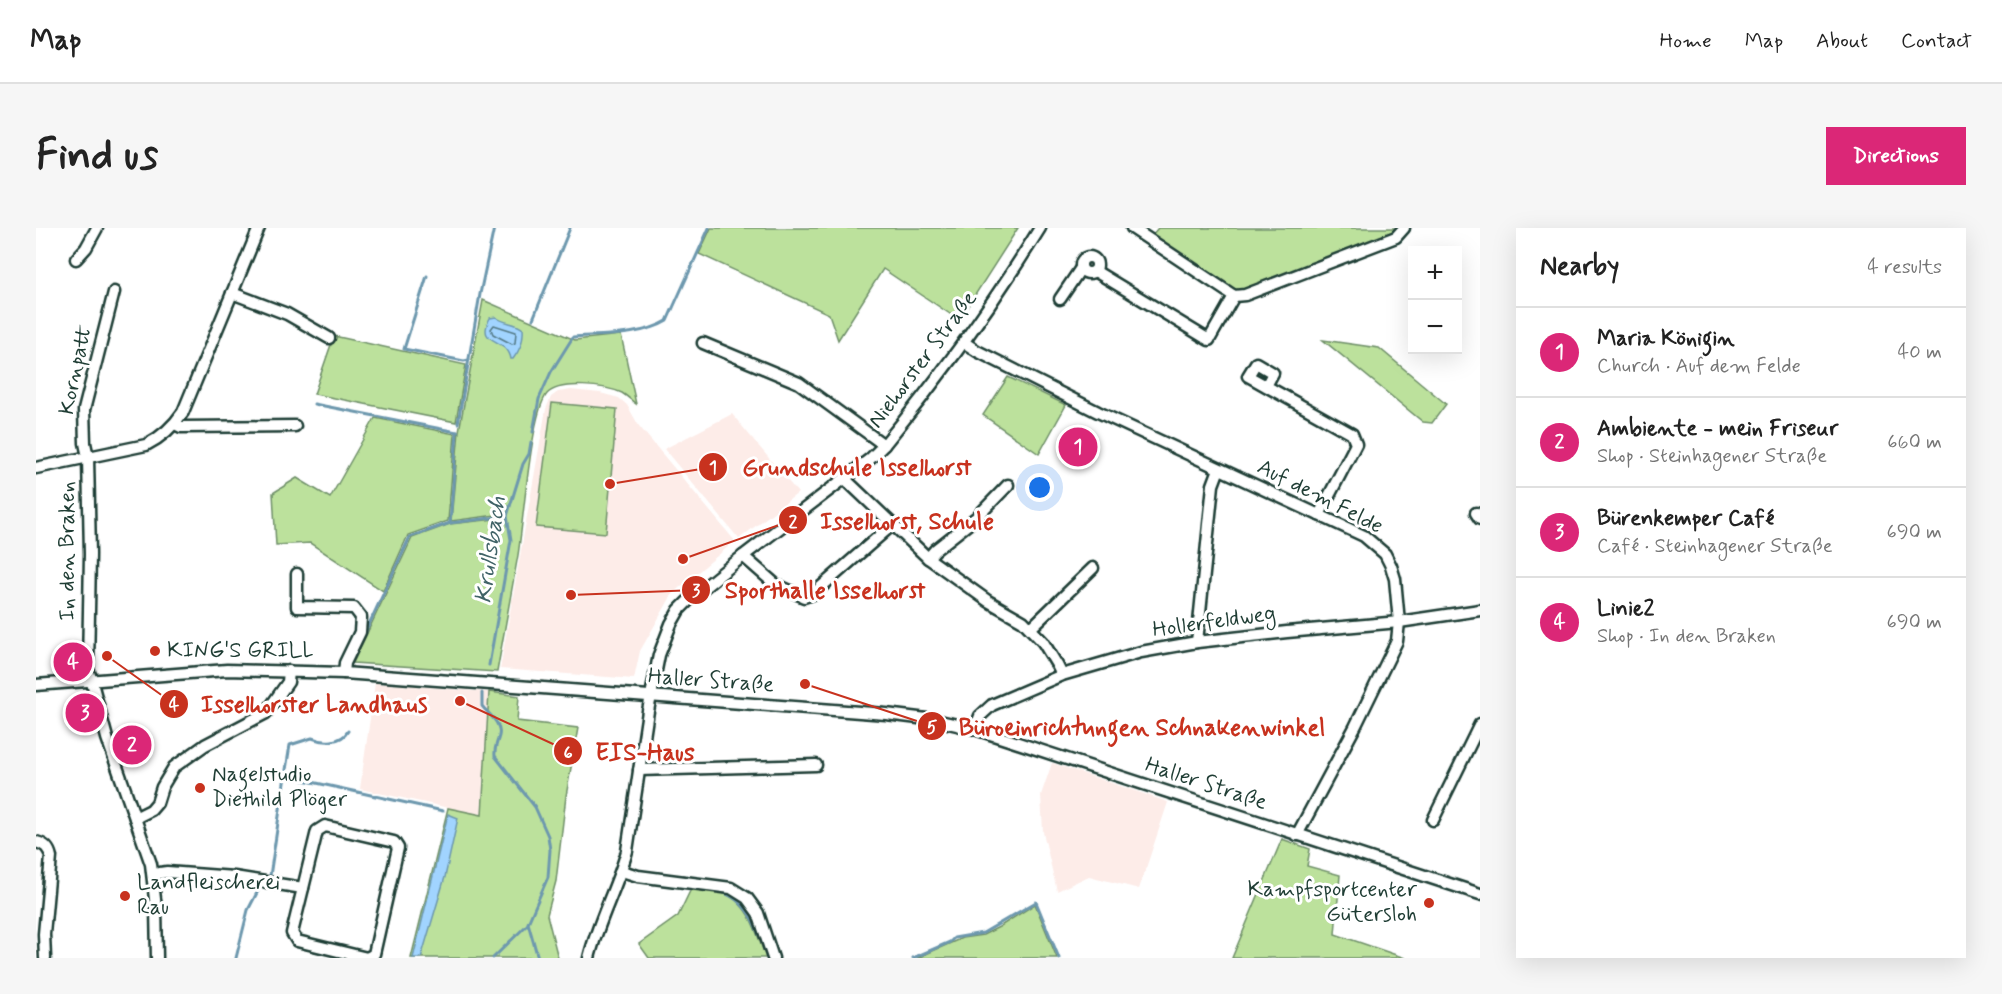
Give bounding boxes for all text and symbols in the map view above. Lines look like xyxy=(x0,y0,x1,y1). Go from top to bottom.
text: Map xyxy=(30,23,81,60)
text: Home xyxy=(1660,27,1712,55)
text: Map xyxy=(1745,27,1783,55)
text: About xyxy=(1816,27,1868,55)
text: Contact xyxy=(1901,27,1972,55)
button: Directions xyxy=(1826,127,1966,185)
text: Find us xyxy=(36,129,158,184)
map controls xyxy=(1408,246,1462,354)
button: + xyxy=(1408,246,1462,300)
text: Nearby xyxy=(1540,250,1619,284)
text: 4 results xyxy=(1867,254,1942,281)
street label: Niehorster Straße xyxy=(862,286,984,434)
button: − xyxy=(1408,300,1462,354)
street label: Kornpatt xyxy=(53,322,99,417)
text: Maria Königin xyxy=(1597,325,1735,353)
text: 1 xyxy=(1555,339,1564,366)
text: 40 m xyxy=(1898,339,1942,366)
text: Church · Auf dem Felde xyxy=(1597,353,1801,380)
text: Ambiente - mein Friseur xyxy=(1597,415,1838,443)
pin: 1 xyxy=(1058,424,1098,470)
text: 2 xyxy=(1555,429,1564,456)
text: 660 m xyxy=(1887,429,1942,456)
text: Shop · Steinhagener Straße xyxy=(1597,443,1827,470)
callout: Grundschule Isselhorst xyxy=(698,446,986,488)
text: Grundschule Isselhorst xyxy=(742,453,972,484)
street label: Auf dem Felde xyxy=(1252,453,1388,541)
text: 1 xyxy=(709,456,717,480)
your location xyxy=(1025,473,1054,502)
street label: In den Braken xyxy=(54,481,82,621)
water label: Krullsbach xyxy=(468,494,514,606)
callout: Isselhorst, Schule xyxy=(778,499,1006,541)
text: Bürenkemper Café xyxy=(1597,505,1774,533)
text: Isselhorst, Schule xyxy=(820,507,994,538)
text: 2 xyxy=(789,510,798,534)
text: 3 xyxy=(1555,519,1564,546)
text: 690 m xyxy=(1887,519,1942,546)
text: Café · Steinhagener Straße xyxy=(1597,533,1833,560)
callout: Sporthalle Isselhorst xyxy=(681,569,939,611)
text: Sporthalle Isselhorst xyxy=(725,576,926,607)
text: 3 xyxy=(692,579,701,603)
text: Linie2 xyxy=(1597,595,1654,623)
street label: Hollerfeldweg xyxy=(1151,600,1278,647)
text: 4 xyxy=(1554,609,1565,636)
text: 690 m xyxy=(1887,609,1942,636)
text: Shop · In den Braken xyxy=(1597,623,1776,650)
place label: KING'S GRILL xyxy=(167,637,314,665)
pin: 4 xyxy=(54,640,93,684)
marker: KING'S GRILL xyxy=(148,644,162,658)
street label: Haller Straße xyxy=(647,663,775,699)
callout: Isselhorster Landhaus xyxy=(159,683,439,725)
pin: 3 xyxy=(65,690,104,736)
text: Isselhorster Landhaus xyxy=(201,690,428,721)
text: 4 xyxy=(169,693,180,717)
callout: Büroeinrichtungen Schnakenwinkel xyxy=(917,705,1337,747)
text: Büroeinrichtungen Schnakenwinkel xyxy=(959,713,1325,747)
text: 5 xyxy=(927,716,938,740)
pin: 2 xyxy=(112,722,152,768)
callout: EIS-Haus xyxy=(553,730,707,772)
text: EIS-Haus xyxy=(595,738,695,769)
text: 6 xyxy=(563,741,573,765)
street label: Haller Straße xyxy=(1142,751,1271,817)
place label: Nagelstudio Diethild Plöger xyxy=(212,761,348,815)
marker: Nagelstudio Diethild Plöger xyxy=(193,781,207,795)
place label: Landfleischerei Rau xyxy=(137,869,280,922)
place label: Kampfsportcenter Gütersloh xyxy=(1248,876,1418,929)
marker: Landfleischerei Rau xyxy=(118,889,132,903)
marker: Kampfsportcenter Gütersloh xyxy=(1422,896,1436,910)

